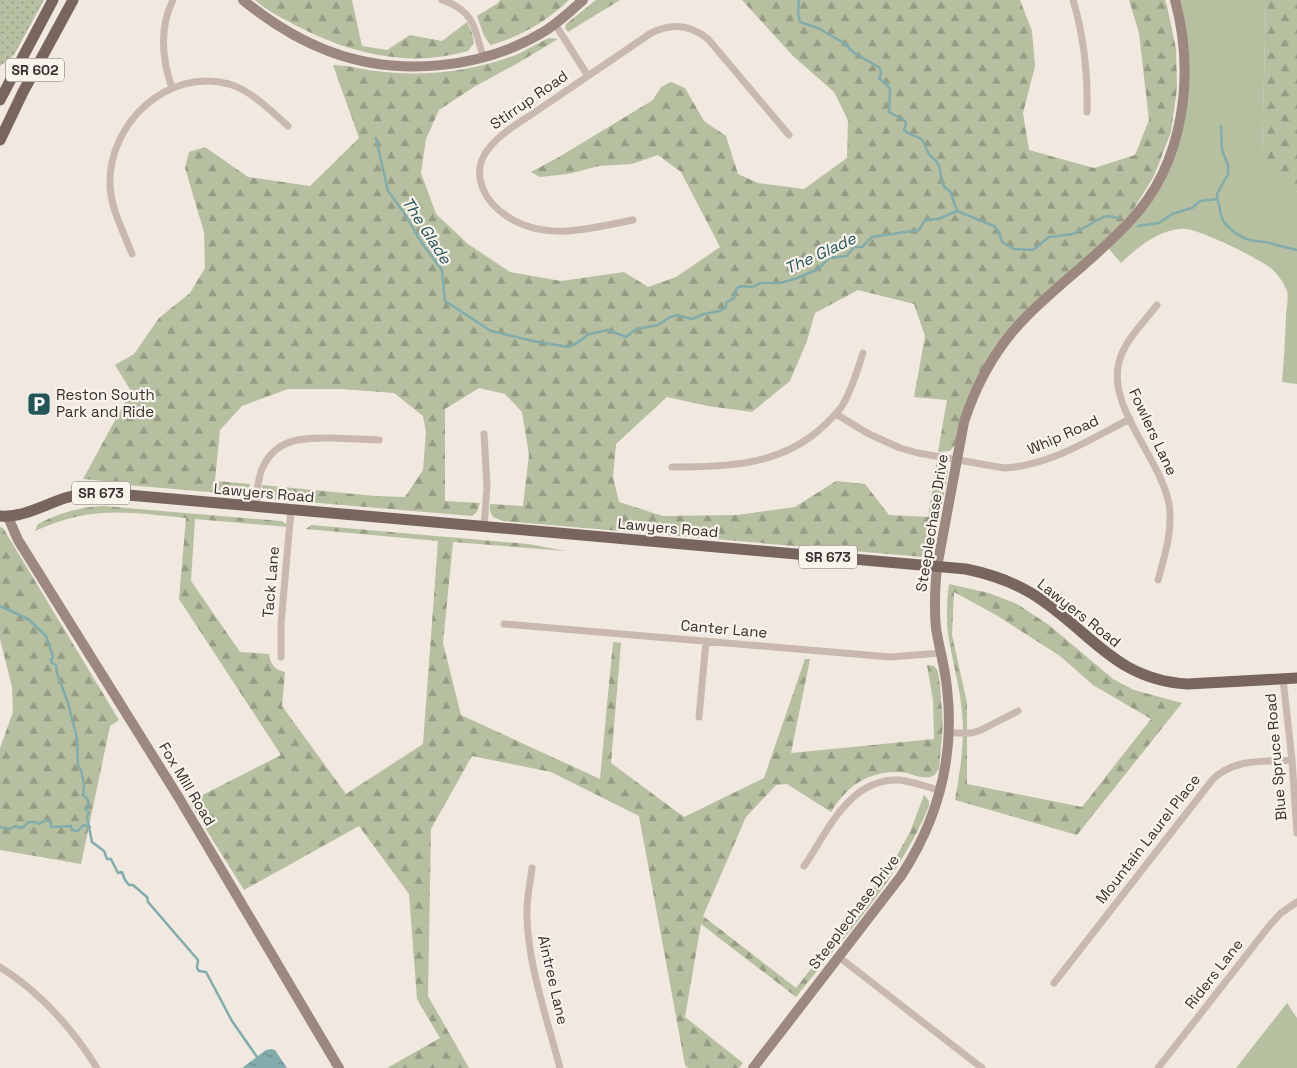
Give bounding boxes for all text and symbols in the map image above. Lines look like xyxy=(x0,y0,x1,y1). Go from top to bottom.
road number: SR 602 xyxy=(6,58,64,82)
street label: Stirrup Road xyxy=(486,66,571,133)
water label: The Glade xyxy=(397,193,456,268)
water label: The Glade xyxy=(781,228,860,279)
place label: Reston South Park and Ride xyxy=(56,385,155,421)
street label: Fowlers Lane xyxy=(1125,385,1182,478)
parking icon: Reston South Park and Ride xyxy=(26,391,52,417)
street label: Whip Road xyxy=(1024,410,1102,459)
street label: Steeplechase Drive xyxy=(911,453,952,593)
street label: Lawyers Road xyxy=(213,479,315,506)
road number: SR 673 xyxy=(72,482,130,504)
street label: Lawyers Road xyxy=(617,514,719,541)
street label: Tack Lane xyxy=(258,545,283,619)
road number: SR 673 xyxy=(799,546,857,568)
street label: Lawyers Road xyxy=(1034,574,1125,651)
street label: Canter Lane xyxy=(680,615,768,642)
street label: Blue Spruce Road xyxy=(1260,693,1291,821)
street label: Fox Mill Road xyxy=(155,738,220,829)
street label: Mountain Laurel Place xyxy=(1091,770,1204,907)
street label: Steeplechase Drive xyxy=(804,850,903,973)
street label: Aintree Lane xyxy=(534,933,573,1026)
street label: Riders Lane xyxy=(1180,935,1247,1013)

